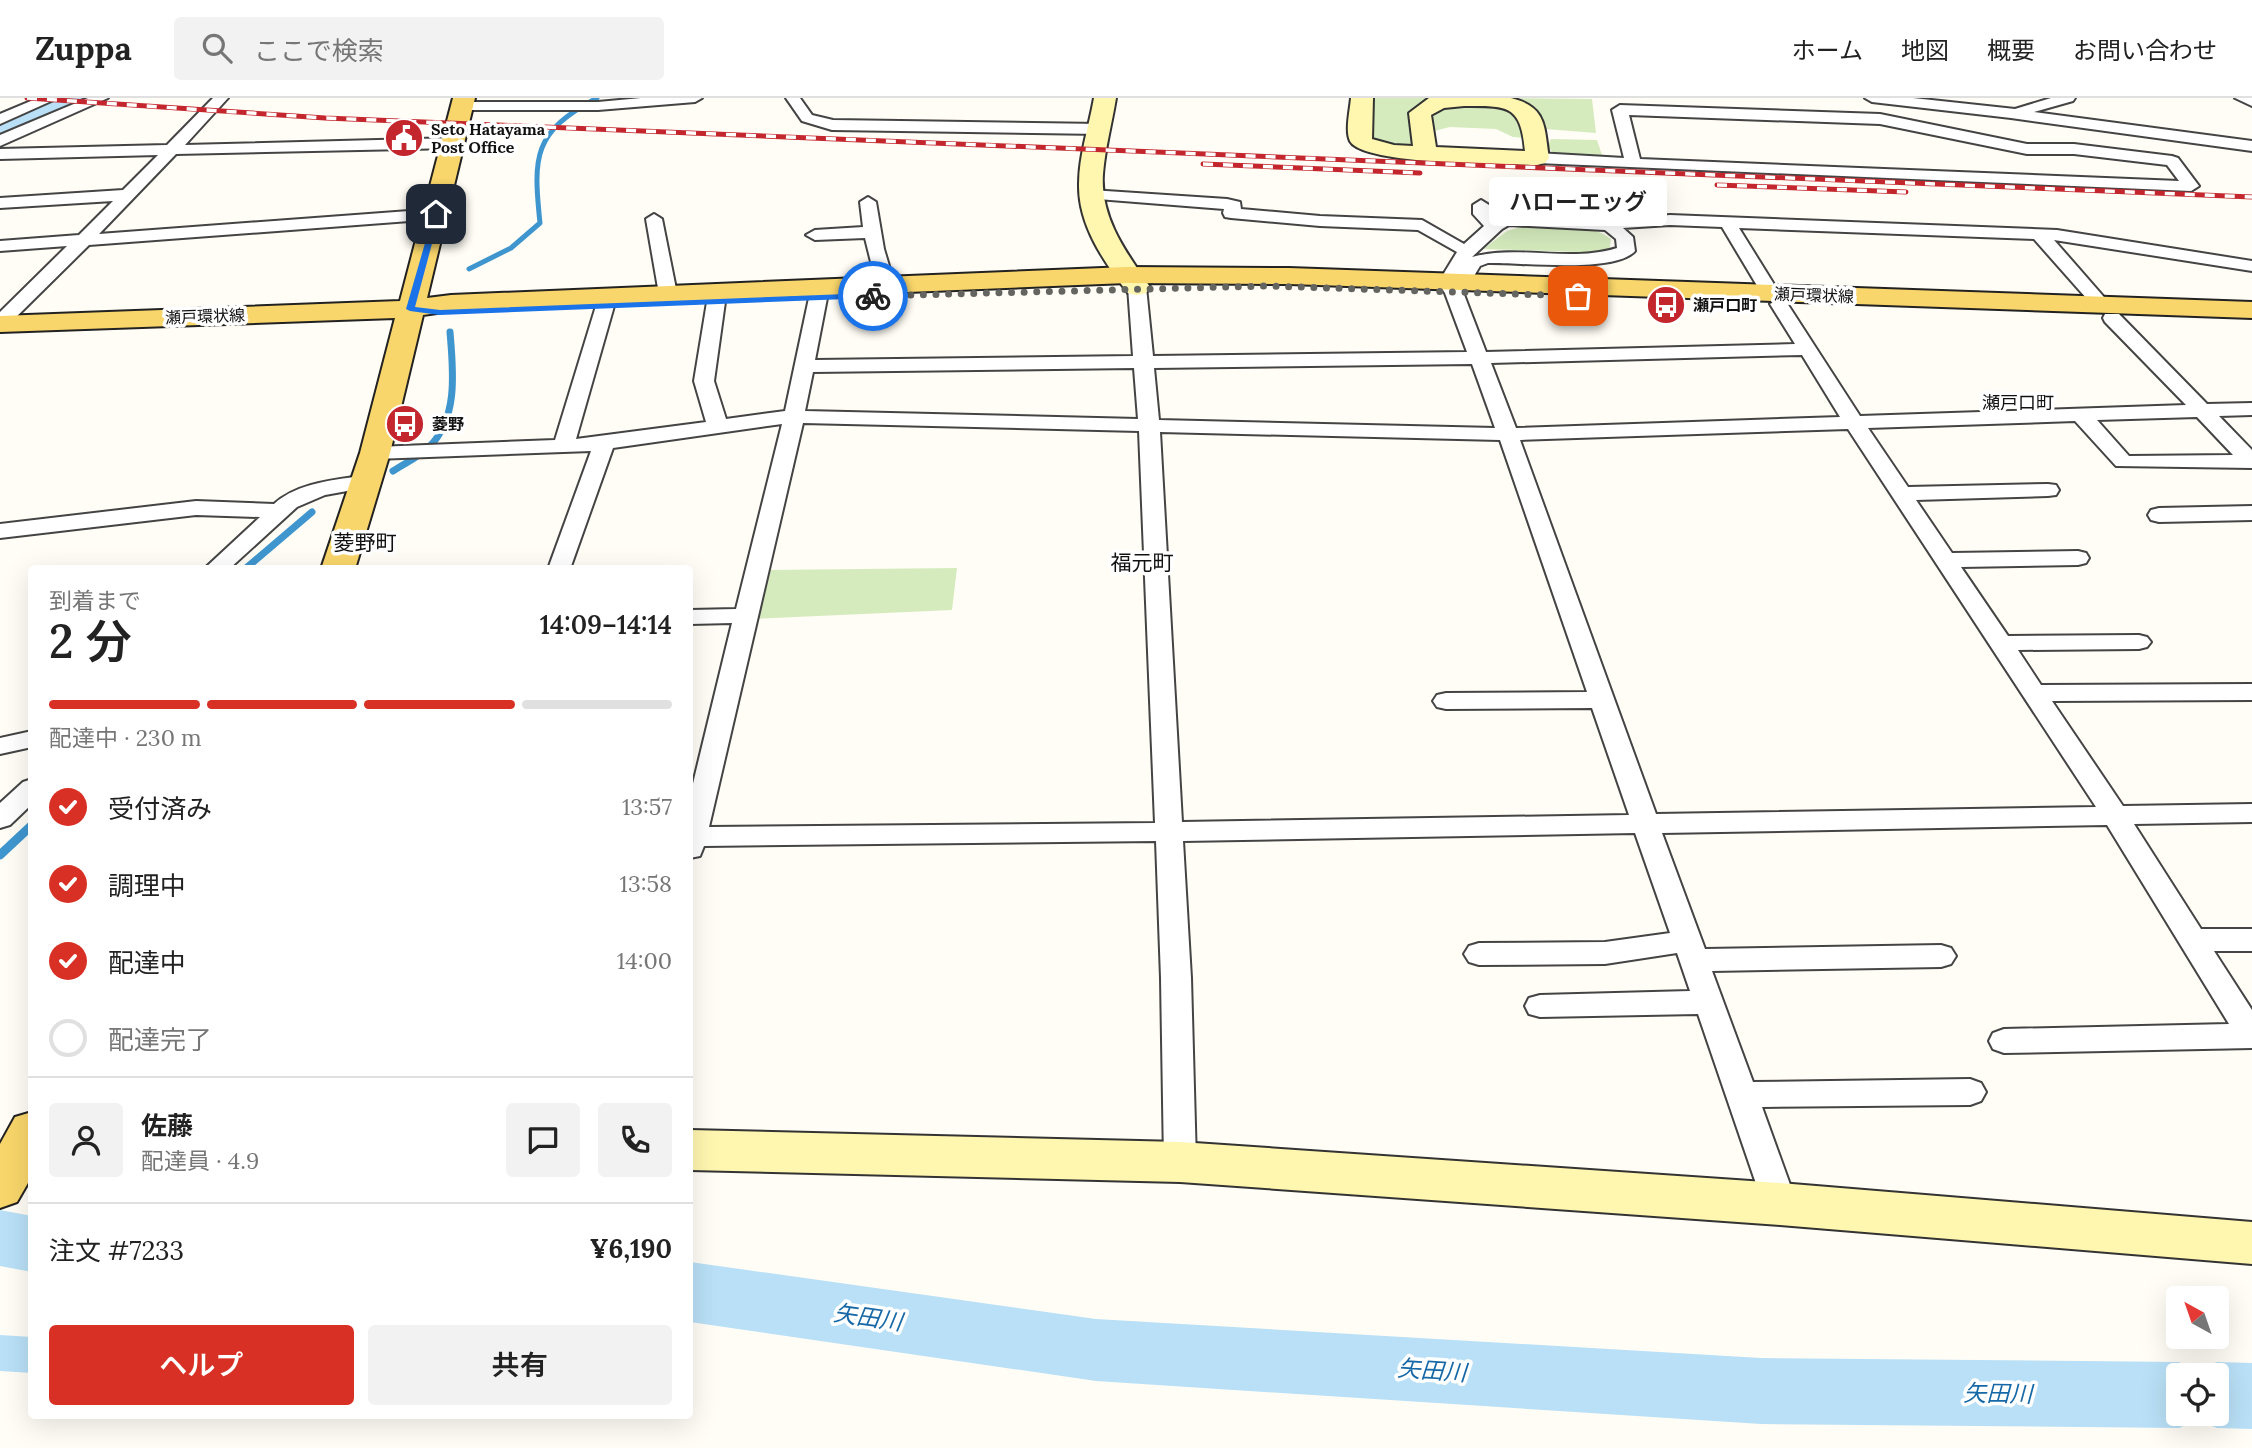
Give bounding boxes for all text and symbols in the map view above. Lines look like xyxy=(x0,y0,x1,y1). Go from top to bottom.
search box xyxy=(174,17,664,80)
text: Zuppa xyxy=(35,27,132,69)
icon: search xyxy=(198,29,236,67)
text: ここで検索 xyxy=(254,34,384,67)
text: ホーム xyxy=(1792,35,1863,66)
text: 地図 xyxy=(1901,35,1949,66)
text: 概要 xyxy=(1987,35,2035,66)
text: お問い合わせ xyxy=(2073,35,2217,66)
public building icon: Seto Hatayama Post Office xyxy=(383,117,425,159)
place label: Seto Hatayama Post Office xyxy=(431,119,546,157)
callout: ハローエッグ xyxy=(1489,177,1667,226)
pin xyxy=(406,184,466,244)
text: ハローエッグ xyxy=(1509,187,1647,216)
icon: home xyxy=(417,195,455,233)
courier xyxy=(838,261,908,331)
pin xyxy=(1548,266,1608,326)
icon: bike xyxy=(854,277,892,315)
icon: bag xyxy=(1559,277,1597,315)
bus stop icon: 瀬戸口町 xyxy=(1645,284,1687,326)
street label: 瀬戸環状線 xyxy=(1774,284,1854,306)
place label: 瀬戸口町 xyxy=(1693,295,1757,315)
street label: 瀬戸環状線 xyxy=(165,305,245,327)
district label: 瀬戸口町 xyxy=(1982,391,2054,414)
bus stop icon: 菱野 xyxy=(384,403,426,445)
place label: 菱野 xyxy=(432,414,464,434)
district label: 菱野町 xyxy=(334,529,397,556)
district label: 福元町 xyxy=(1111,549,1174,576)
text: 到着まで xyxy=(49,586,141,615)
text: 14:09–14:14 xyxy=(540,608,672,641)
text: 2 分 xyxy=(49,612,132,671)
text: 配達中 · 230 m xyxy=(49,723,202,752)
icon: check xyxy=(49,788,87,826)
text: 受付済み xyxy=(108,792,212,825)
text: 13:57 xyxy=(622,792,672,821)
icon: check xyxy=(49,865,87,903)
text: 調理中 xyxy=(108,869,186,902)
text: 13:58 xyxy=(620,869,672,898)
icon: check xyxy=(49,942,87,980)
text: 配達中 xyxy=(108,946,186,979)
text: 14:00 xyxy=(617,946,672,975)
text: 配達完了 xyxy=(108,1023,212,1056)
button: person xyxy=(49,1103,123,1177)
button: chat xyxy=(506,1103,580,1177)
button: phone xyxy=(598,1103,672,1177)
text: 佐藤 xyxy=(141,1109,193,1142)
text: 配達員 · 4.9 xyxy=(141,1146,259,1175)
text: ¥6,190 xyxy=(590,1232,672,1265)
text: 注文 #7233 xyxy=(49,1234,184,1267)
north arrow xyxy=(2166,1286,2230,1349)
map controls xyxy=(2166,1286,2229,1426)
water label: 矢田川 xyxy=(832,1298,907,1337)
button: ヘルプ xyxy=(49,1325,354,1405)
button: 共有 xyxy=(368,1325,672,1405)
water label: 矢田川 xyxy=(1397,1353,1470,1387)
button: locate xyxy=(2166,1363,2229,1426)
water label: 矢田川 xyxy=(1963,1378,2036,1408)

